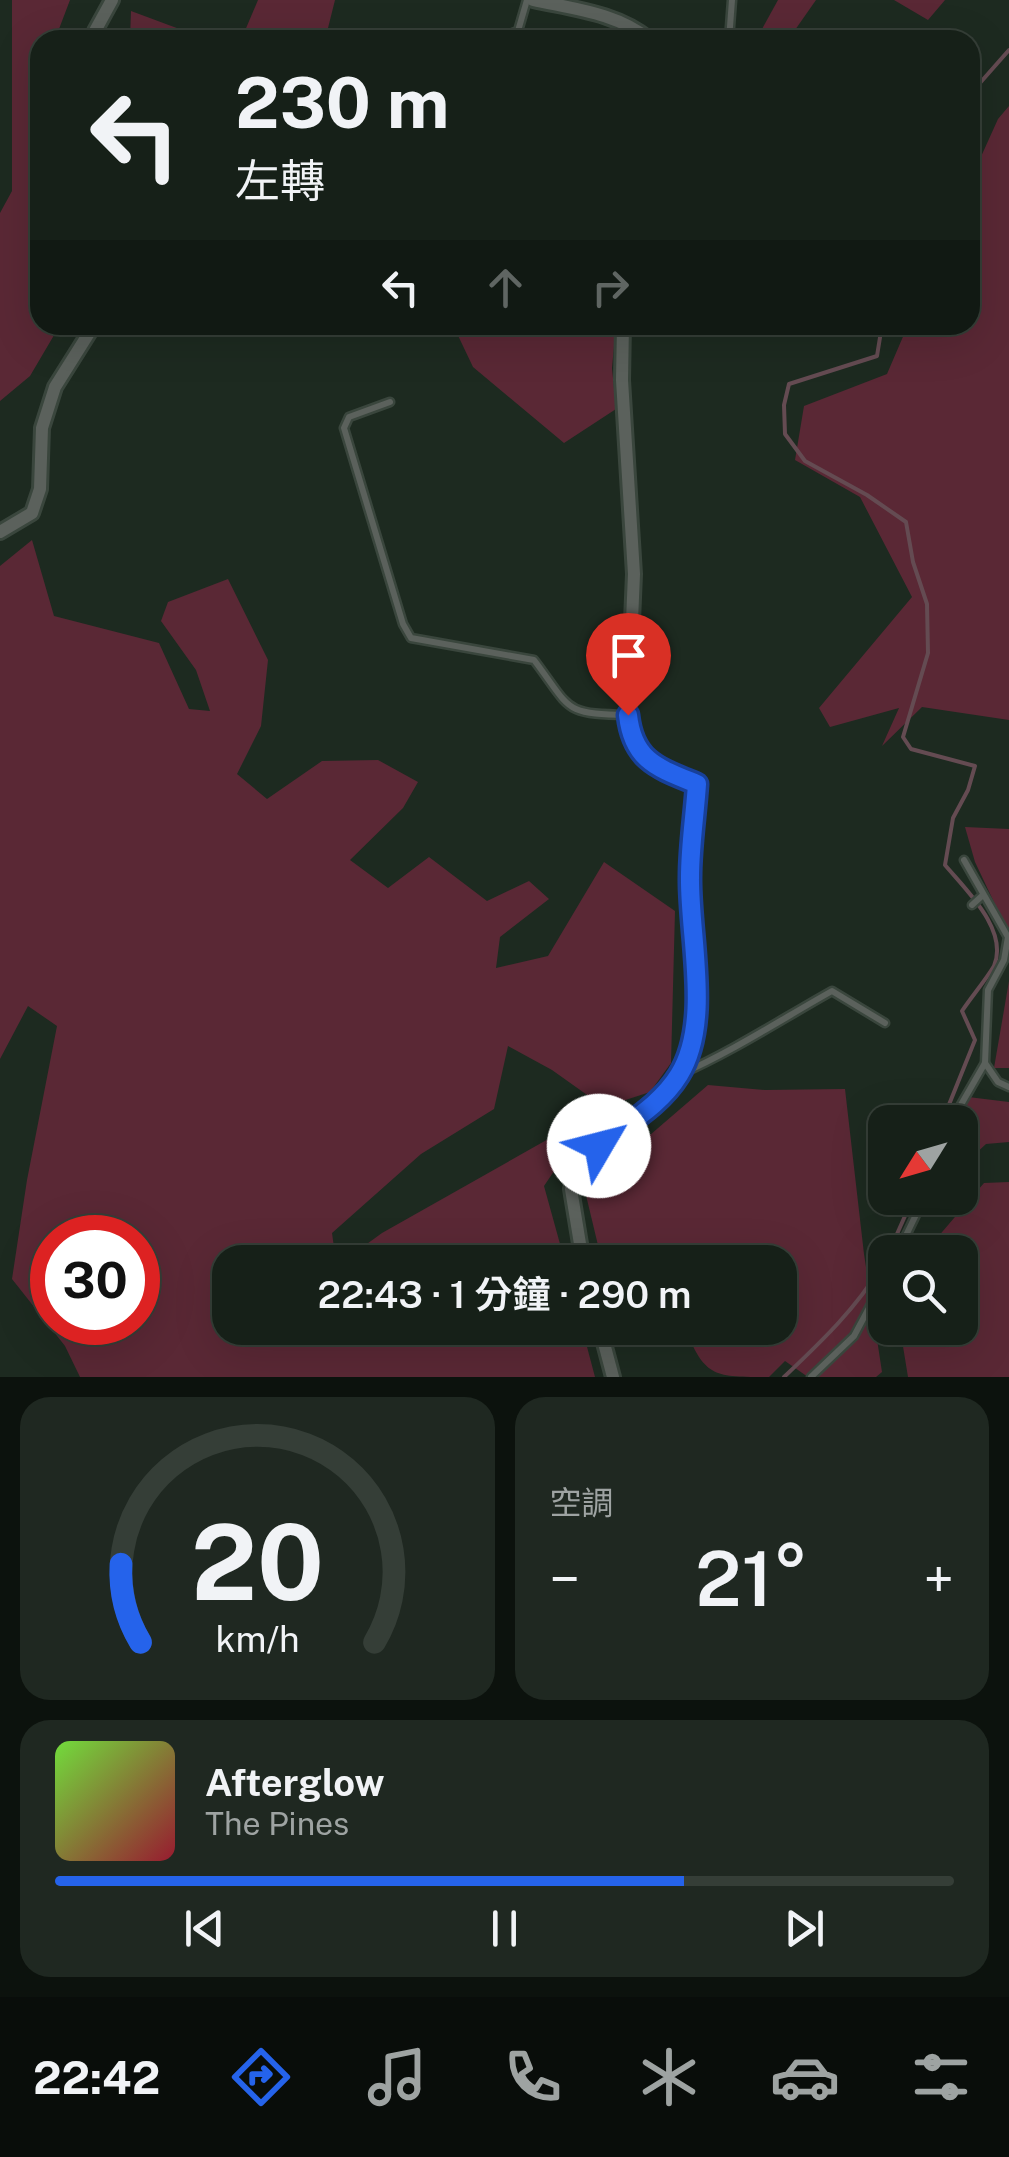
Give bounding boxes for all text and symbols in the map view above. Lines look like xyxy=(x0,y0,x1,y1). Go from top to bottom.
text: 230 m xyxy=(235,61,449,144)
icon: left xyxy=(70,70,200,200)
text: 左轉 xyxy=(235,154,325,207)
icon: left xyxy=(373,260,428,315)
icon: ahead xyxy=(478,260,533,315)
icon: right xyxy=(583,260,638,315)
pin xyxy=(586,613,671,716)
icon: arrive xyxy=(601,628,656,683)
position arrow xyxy=(547,1094,651,1198)
north arrow xyxy=(868,1105,978,1215)
map controls xyxy=(868,1105,978,1345)
speed limit sign: 30 xyxy=(30,1215,160,1345)
button: search xyxy=(868,1235,978,1345)
text: 22:43 · 1 分鐘 · 290 m xyxy=(318,1272,691,1317)
text: 空調 xyxy=(550,1484,614,1521)
text: 20 xyxy=(191,1501,324,1623)
text: 21° xyxy=(695,1535,808,1623)
text: − xyxy=(550,1547,580,1611)
text: + xyxy=(924,1547,954,1611)
text: km/h xyxy=(215,1618,299,1660)
text: Afterglow xyxy=(205,1760,385,1805)
text: The Pines xyxy=(205,1805,349,1842)
icon: previous xyxy=(177,1901,232,1956)
icon: pause xyxy=(477,1901,532,1956)
icon: next xyxy=(777,1901,832,1956)
icon: directions xyxy=(226,2042,296,2112)
icon: music xyxy=(362,2042,432,2112)
icon: phone xyxy=(498,2042,568,2112)
icon: climate xyxy=(634,2042,704,2112)
icon: car xyxy=(770,2042,840,2112)
icon: filters xyxy=(906,2042,976,2112)
text: 22:42 xyxy=(33,2051,160,2104)

